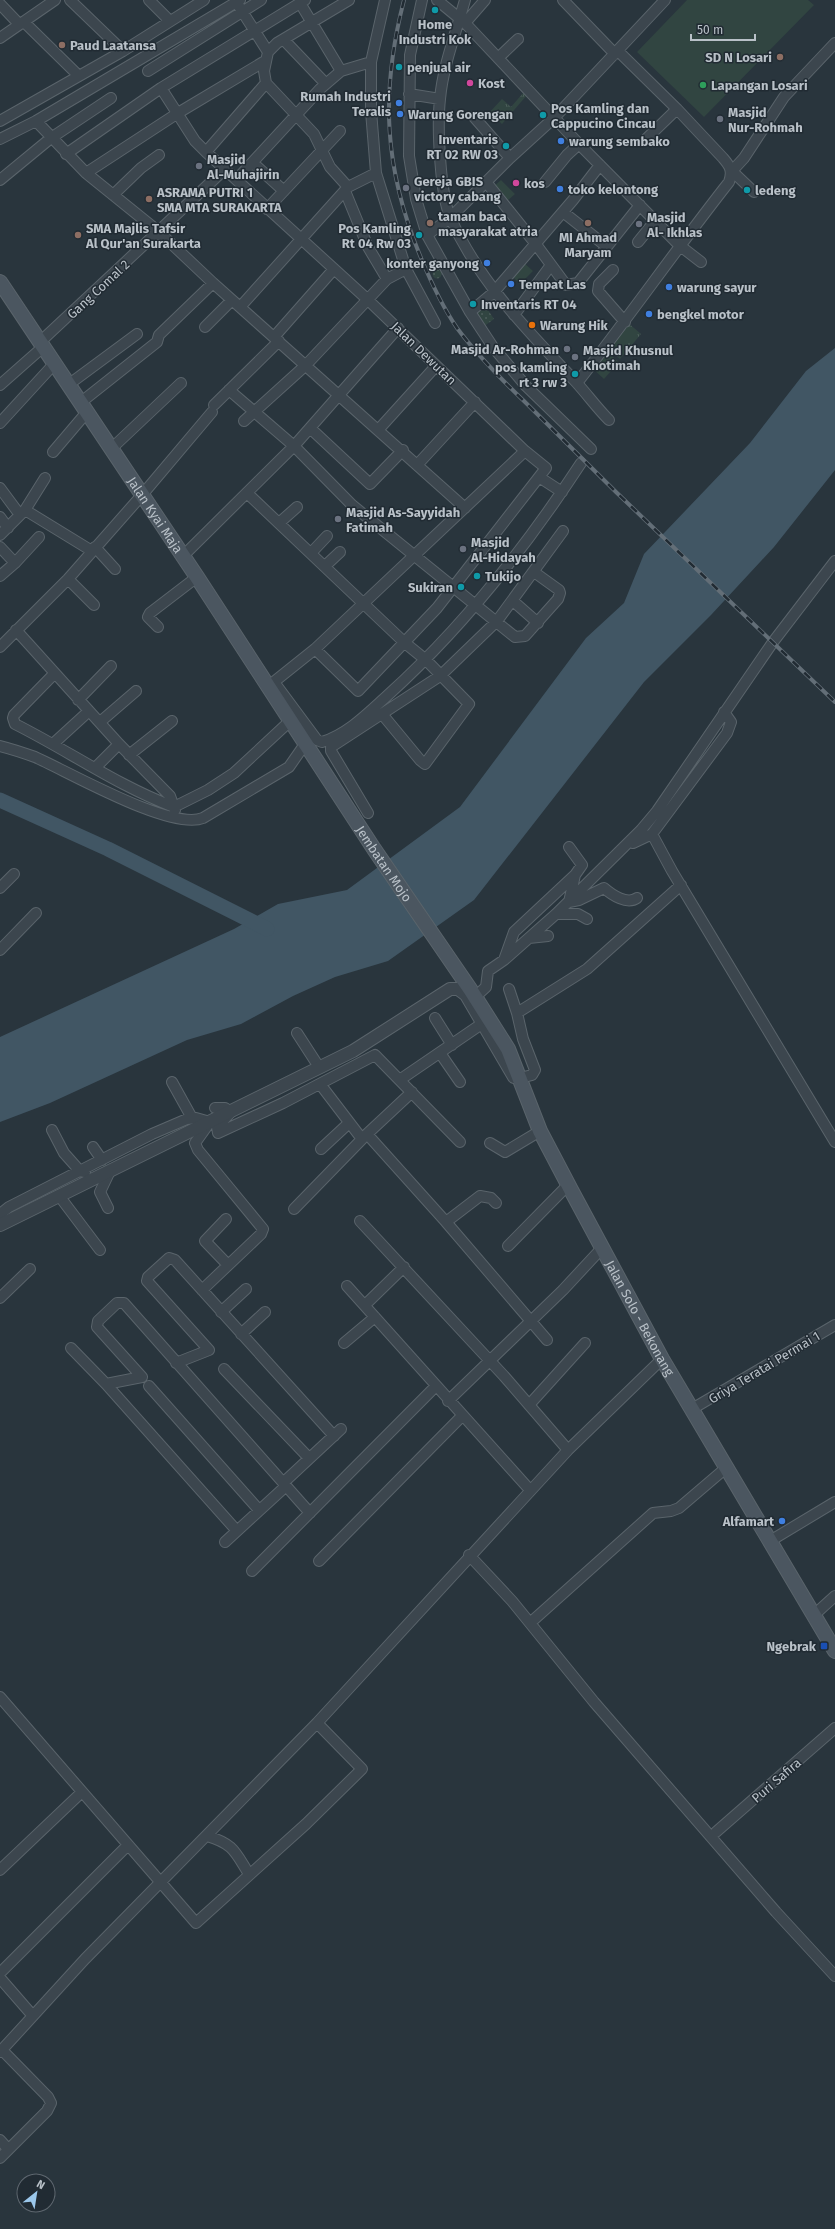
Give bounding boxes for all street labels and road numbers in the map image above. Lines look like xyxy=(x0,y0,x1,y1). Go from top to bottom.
street label: Gang Comal 2 xyxy=(64,257,133,322)
street label: Jalan Dewutan xyxy=(388,319,459,388)
street label: Jalan Kyai Maja xyxy=(124,474,186,556)
street label: Jembatan Mojo xyxy=(353,823,415,905)
street label: Jalan Solo - Bekonang xyxy=(602,1258,677,1379)
street label: Griya Teratai Permai 1 xyxy=(706,1328,823,1407)
street label: Puri Safira xyxy=(749,1755,804,1806)

